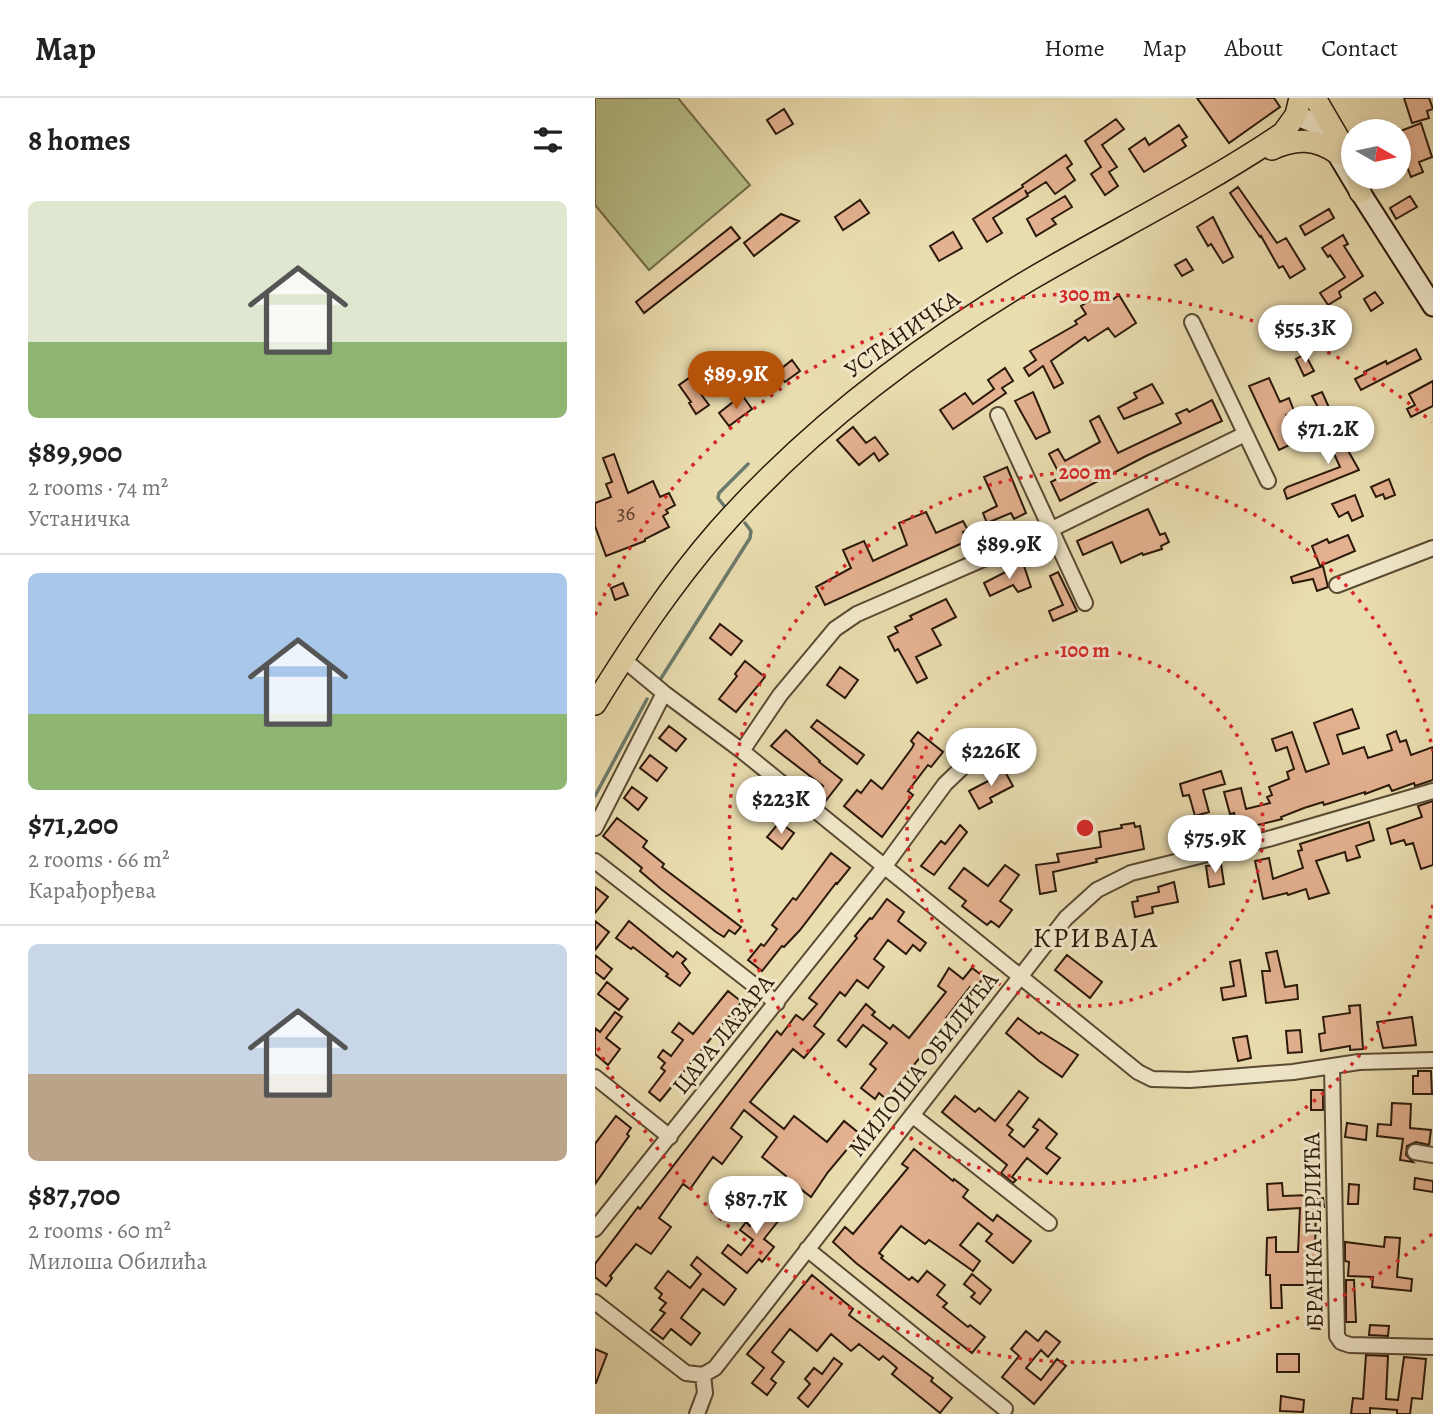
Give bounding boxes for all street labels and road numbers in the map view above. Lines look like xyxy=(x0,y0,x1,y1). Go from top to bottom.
street label: УСТАНИЧКА xyxy=(838,282,967,386)
street label: МИЛОША ОБИЛИЋА xyxy=(841,964,1006,1163)
street label: ЦАРА ЛАЗАРА xyxy=(665,967,782,1100)
street label: БРАНКА ГЕРЛИЋА xyxy=(1295,1131,1331,1328)

